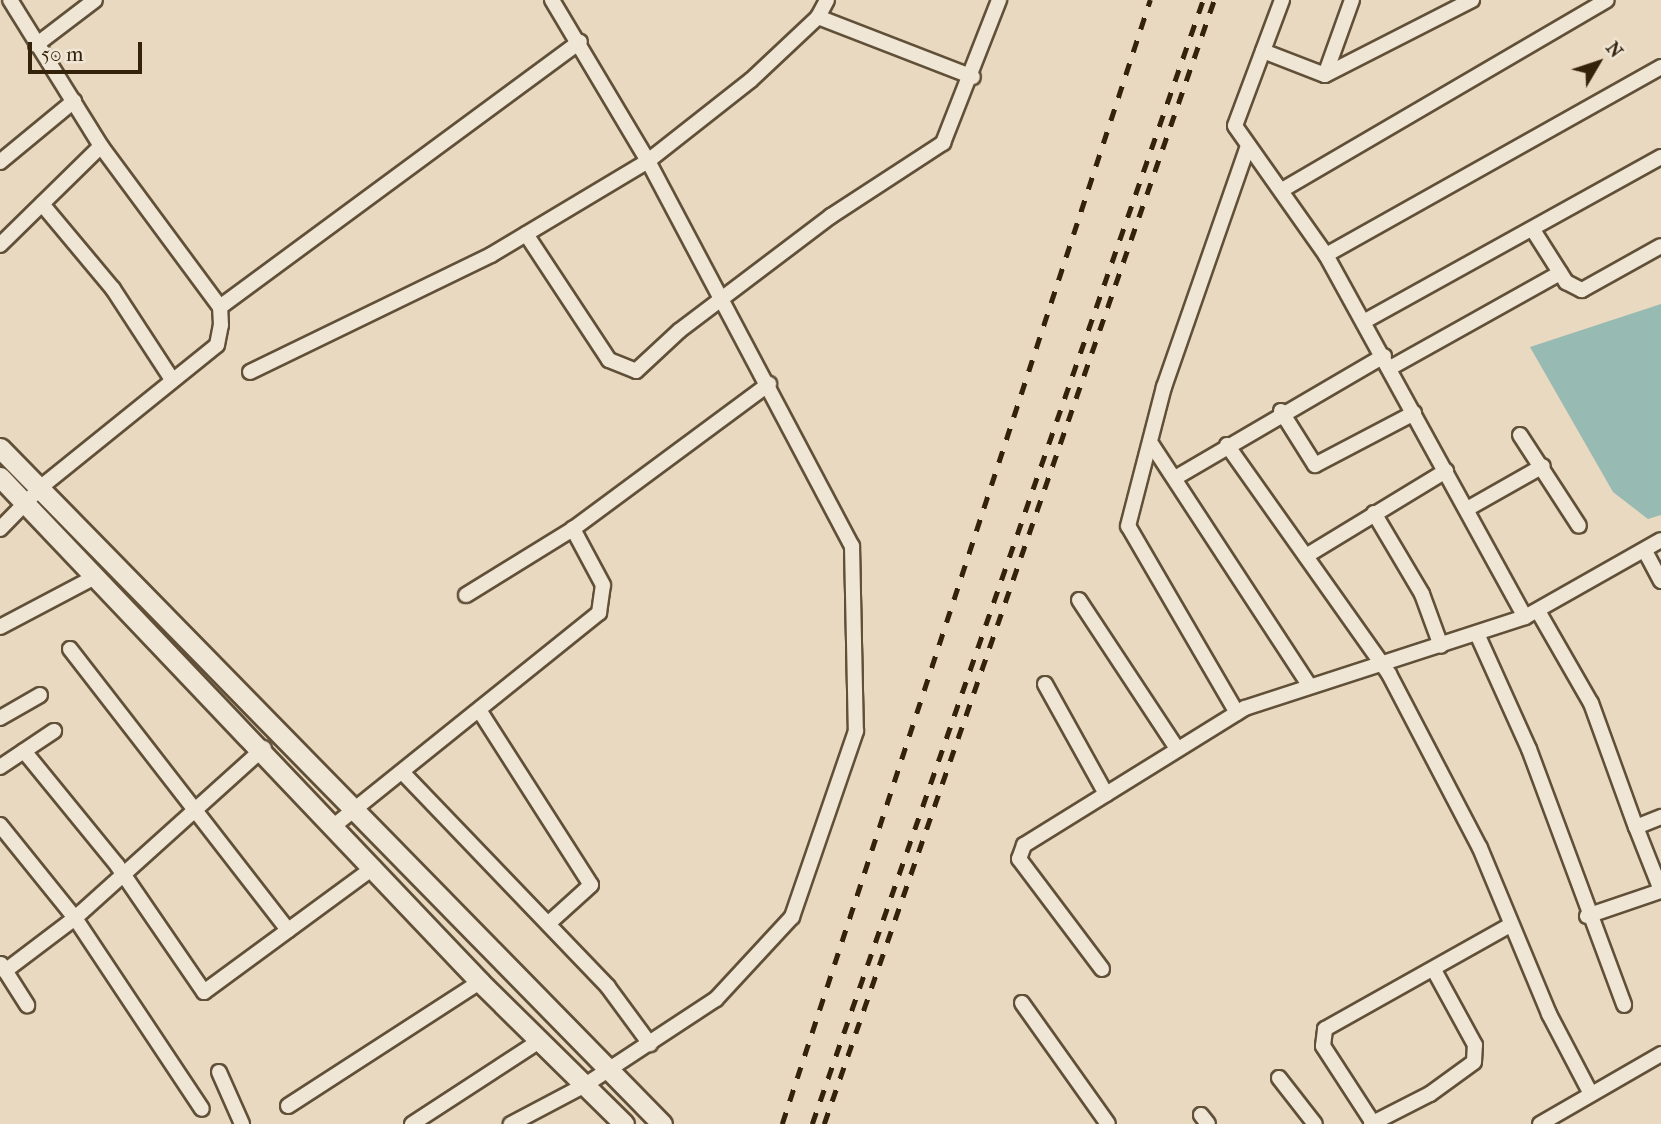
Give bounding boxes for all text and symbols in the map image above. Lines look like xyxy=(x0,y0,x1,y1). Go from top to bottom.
scale bar xyxy=(32,28,145,72)
north arrow xyxy=(1563,28,1633,98)
text: N xyxy=(1601,37,1627,62)
text: 50 m xyxy=(41,42,84,66)

